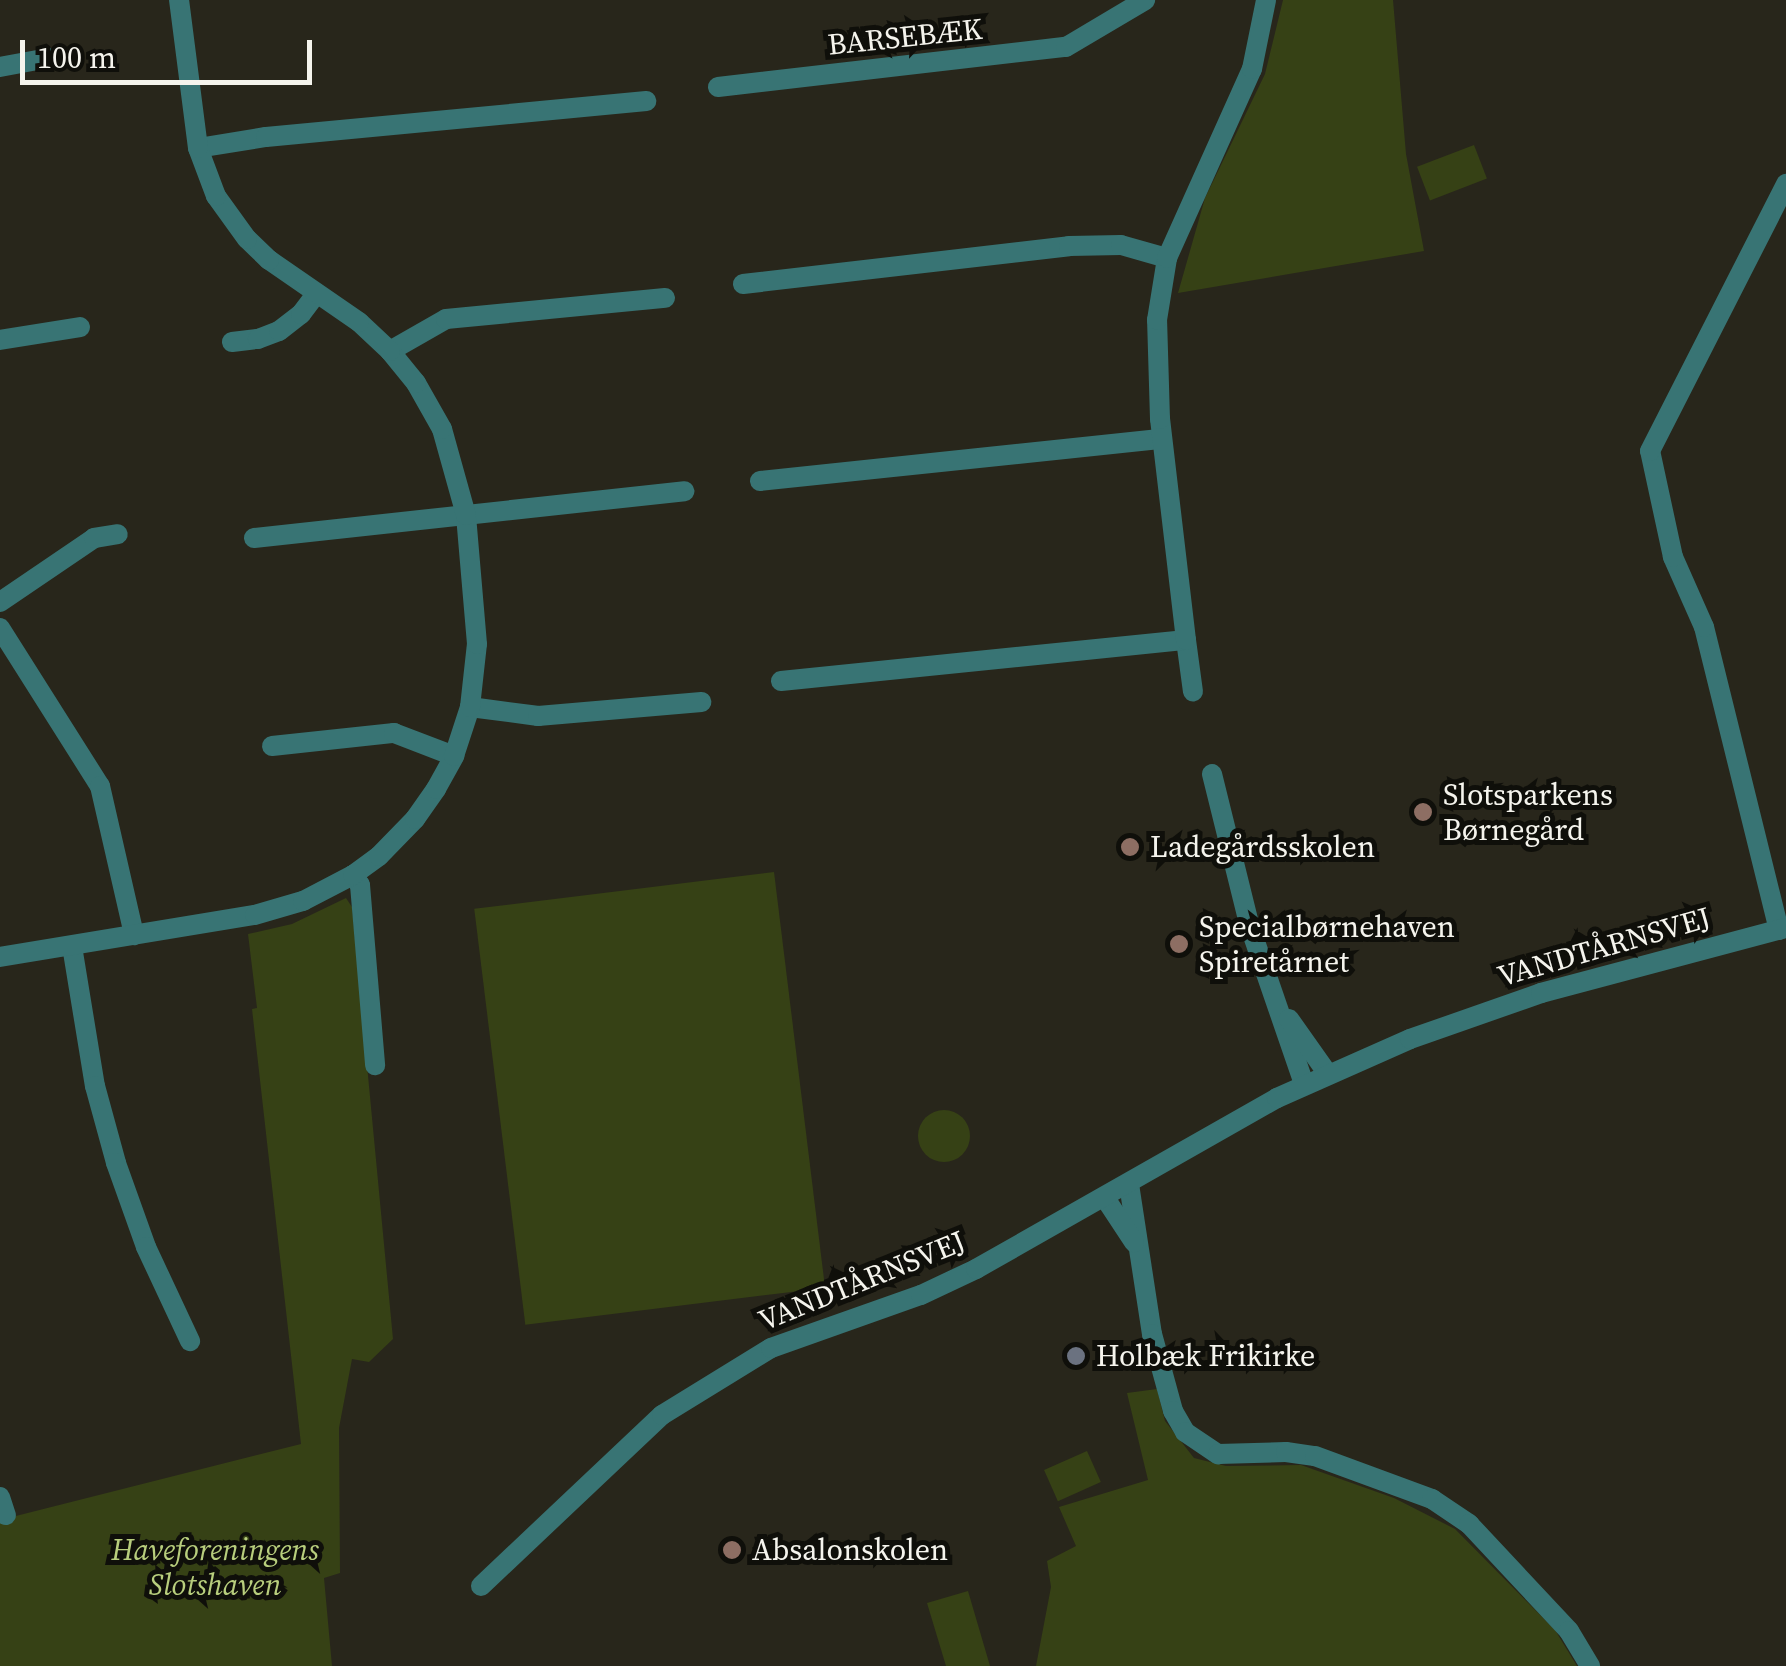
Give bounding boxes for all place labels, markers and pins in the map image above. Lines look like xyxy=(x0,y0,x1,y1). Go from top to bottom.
place label: Slotsparkens Børnegård xyxy=(1443,777,1613,848)
marker: Slotsparkens Børnegård xyxy=(1412,801,1434,823)
place label: Ladegårdsskolen xyxy=(1150,829,1375,865)
marker: Ladegårdsskolen xyxy=(1119,836,1141,858)
place label: Specialbørnehaven Spiretårnet xyxy=(1199,909,1455,980)
marker: Specialbørnehaven Spiretårnet xyxy=(1168,933,1190,955)
place label: Holbæk Frikirke xyxy=(1096,1338,1315,1374)
marker: Holbæk Frikirke xyxy=(1065,1345,1087,1367)
place label: Absalonskolen xyxy=(752,1532,948,1568)
marker: Absalonskolen xyxy=(721,1539,743,1561)

